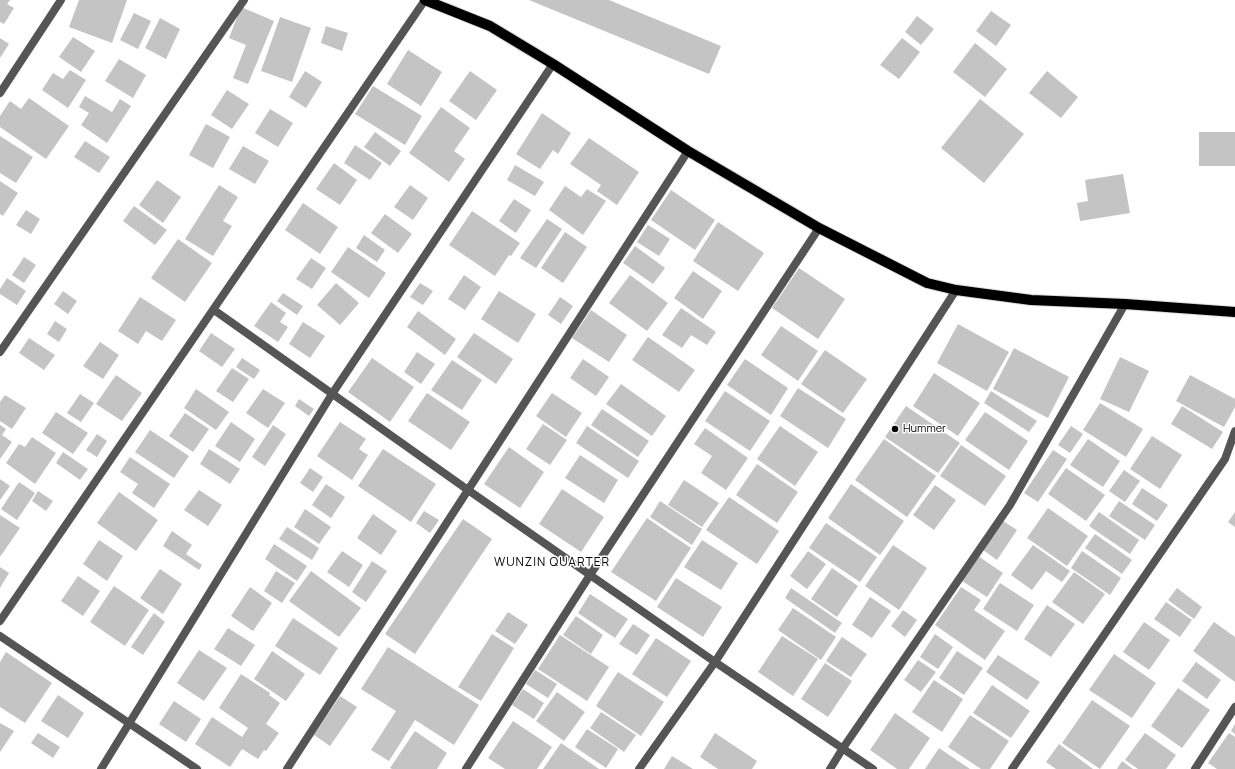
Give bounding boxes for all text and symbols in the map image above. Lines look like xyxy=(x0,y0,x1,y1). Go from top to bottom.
place label: Hummer xyxy=(903,422,946,436)
marker: Hummer xyxy=(890,424,900,434)
district label: WUNZIN QUARTER xyxy=(494,556,610,570)

